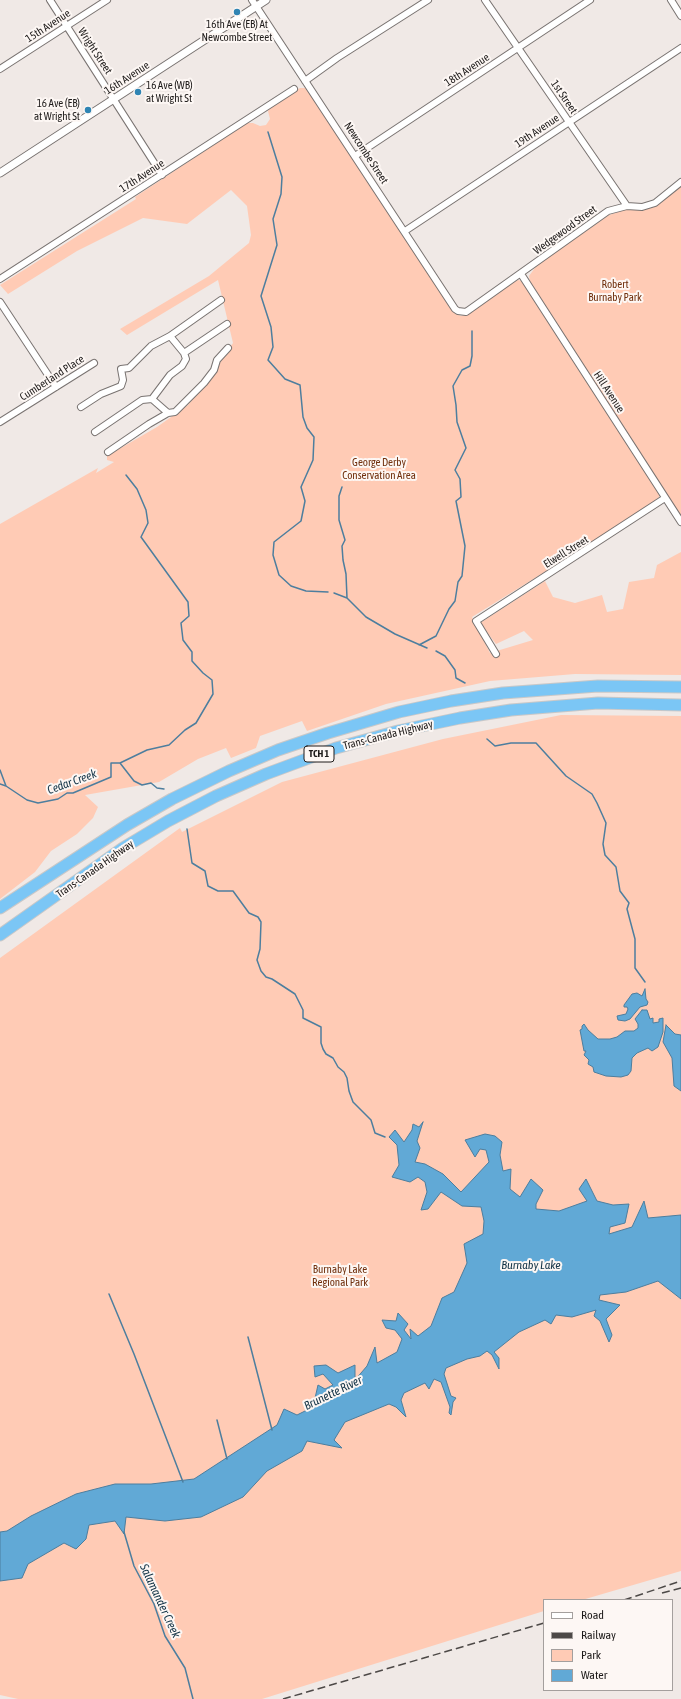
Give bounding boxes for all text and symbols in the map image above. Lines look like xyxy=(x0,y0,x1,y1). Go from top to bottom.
street label: 15th Avenue xyxy=(23,7,73,45)
marker: 16th Ave (EB) At Newcombe Street xyxy=(232,7,242,17)
place label: 16th Ave (EB) At Newcombe Street xyxy=(202,18,272,44)
street label: Wright Street xyxy=(75,25,115,77)
street label: 18th Avenue xyxy=(442,51,492,89)
street label: 16th Avenue xyxy=(102,59,152,97)
street label: 1st Street xyxy=(548,78,580,116)
place label: 16 Ave (WB) at Wright St xyxy=(146,79,193,105)
marker: 16 Ave (WB) at Wright St xyxy=(133,87,143,97)
place label: 16 Ave (EB) at Wright St xyxy=(34,97,80,123)
marker: 16 Ave (EB) at Wright St xyxy=(83,105,93,115)
street label: 19th Avenue xyxy=(512,111,562,151)
street label: Newcombe Street xyxy=(341,120,391,186)
street label: 17th Avenue xyxy=(117,157,167,195)
street label: Wedgewood Street xyxy=(531,203,599,257)
park label: Robert Burnaby Park xyxy=(588,278,642,304)
street label: Cumberland Place xyxy=(17,352,87,404)
street label: Hill Avenue xyxy=(591,369,627,415)
park label: George Derby Conservation Area xyxy=(342,456,416,482)
street label: Elwell Street xyxy=(541,533,591,571)
street label: Trans-Canada Highway xyxy=(342,718,434,752)
road number: TCH 1 xyxy=(304,746,334,762)
water label: Cedar Creek xyxy=(45,766,99,798)
street label: Trans-Canada Highway xyxy=(54,837,136,901)
water label: Burnaby Lake xyxy=(501,1258,561,1272)
park label: Burnaby Lake Regional Park xyxy=(312,1263,368,1289)
water label: Brunette River xyxy=(302,1373,364,1413)
water label: Salamander Creek xyxy=(137,1562,183,1640)
legend xyxy=(543,1599,673,1691)
text: Road xyxy=(581,1608,604,1622)
text: Railway xyxy=(581,1628,616,1642)
text: Park xyxy=(581,1648,601,1662)
text: Water xyxy=(581,1668,607,1682)

